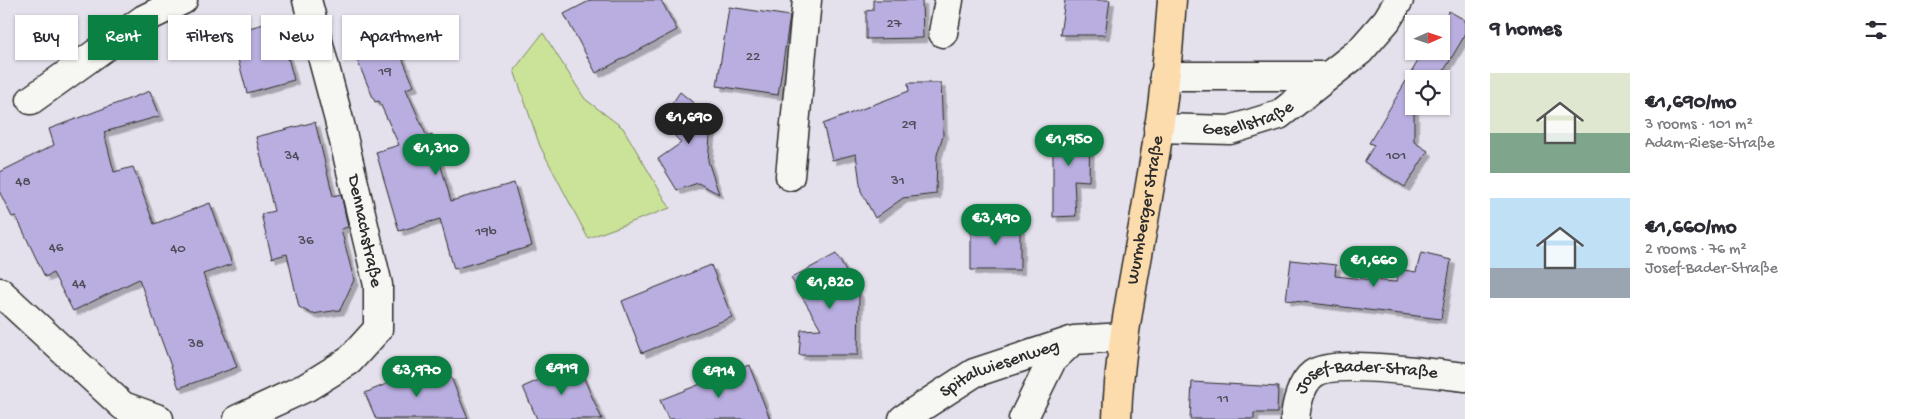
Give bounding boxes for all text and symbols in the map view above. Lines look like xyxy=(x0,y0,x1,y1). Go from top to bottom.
chip: Buy xyxy=(15,15,78,60)
chip: Rent xyxy=(88,15,158,60)
chip: Filters xyxy=(168,15,251,60)
chip: New xyxy=(261,15,332,60)
chip: Apartment xyxy=(342,15,459,60)
house number: 27 xyxy=(886,15,903,33)
north arrow xyxy=(1405,15,1450,60)
map controls xyxy=(1405,15,1450,115)
icon: filters xyxy=(1862,16,1890,44)
text: 9 homes xyxy=(1490,18,1561,43)
house number: 22 xyxy=(746,48,760,66)
house number: 19 xyxy=(377,63,392,81)
button: locate xyxy=(1405,70,1450,115)
text: €1,690/mo xyxy=(1645,91,1737,116)
icon: home xyxy=(1530,93,1590,153)
street label: Gesellstraße xyxy=(1202,96,1299,141)
pin: €1,690 xyxy=(648,102,730,145)
text: €1,690 xyxy=(666,109,712,128)
house number: 29 xyxy=(902,116,917,134)
text: 3 rooms · 101 m² xyxy=(1645,116,1753,135)
pin: €1,950 xyxy=(1028,124,1110,167)
text: €1,950 xyxy=(1046,131,1092,150)
pin: €1,310 xyxy=(395,134,477,176)
street label: Wurmberger Straße xyxy=(1122,134,1169,286)
text: Adam-Riese-Straße xyxy=(1645,135,1775,154)
text: €1,310 xyxy=(414,140,458,159)
house number: 34 xyxy=(284,147,299,165)
house number: 101 xyxy=(1385,147,1406,165)
street label: Dennachstraße xyxy=(342,172,386,290)
house number: 31 xyxy=(890,172,905,190)
house number: 48 xyxy=(15,173,31,191)
pin: €3,490 xyxy=(955,204,1037,246)
text: €3,490 xyxy=(972,210,1020,229)
text: €1,660/mo xyxy=(1645,216,1737,241)
icon: home xyxy=(1530,218,1590,278)
house number: 19b xyxy=(474,223,497,241)
house number: 36 xyxy=(297,232,314,250)
house number: 46 xyxy=(49,239,64,257)
house number: 40 xyxy=(170,240,186,258)
text: 2 rooms · 76 m² xyxy=(1645,241,1747,260)
pin: €1,660 xyxy=(1333,246,1415,288)
text: €1,660 xyxy=(1351,252,1397,271)
text: Josef-Bader-Straße xyxy=(1645,260,1778,279)
pin: €1,820 xyxy=(789,268,871,310)
text: €1,820 xyxy=(807,274,853,293)
house number: 44 xyxy=(72,275,86,293)
house number: 38 xyxy=(187,335,204,353)
street label: Spitalwiesenweg xyxy=(936,335,1062,403)
pin: €919 xyxy=(532,354,592,396)
pin: €3,970 xyxy=(376,356,458,398)
pin: €914 xyxy=(689,356,749,399)
street label: Josef-Bader-Straße xyxy=(1291,356,1440,397)
text: €919 xyxy=(546,360,578,379)
text: €3,970 xyxy=(393,362,441,381)
text: €914 xyxy=(703,363,735,382)
house number: 11 xyxy=(1216,390,1229,408)

